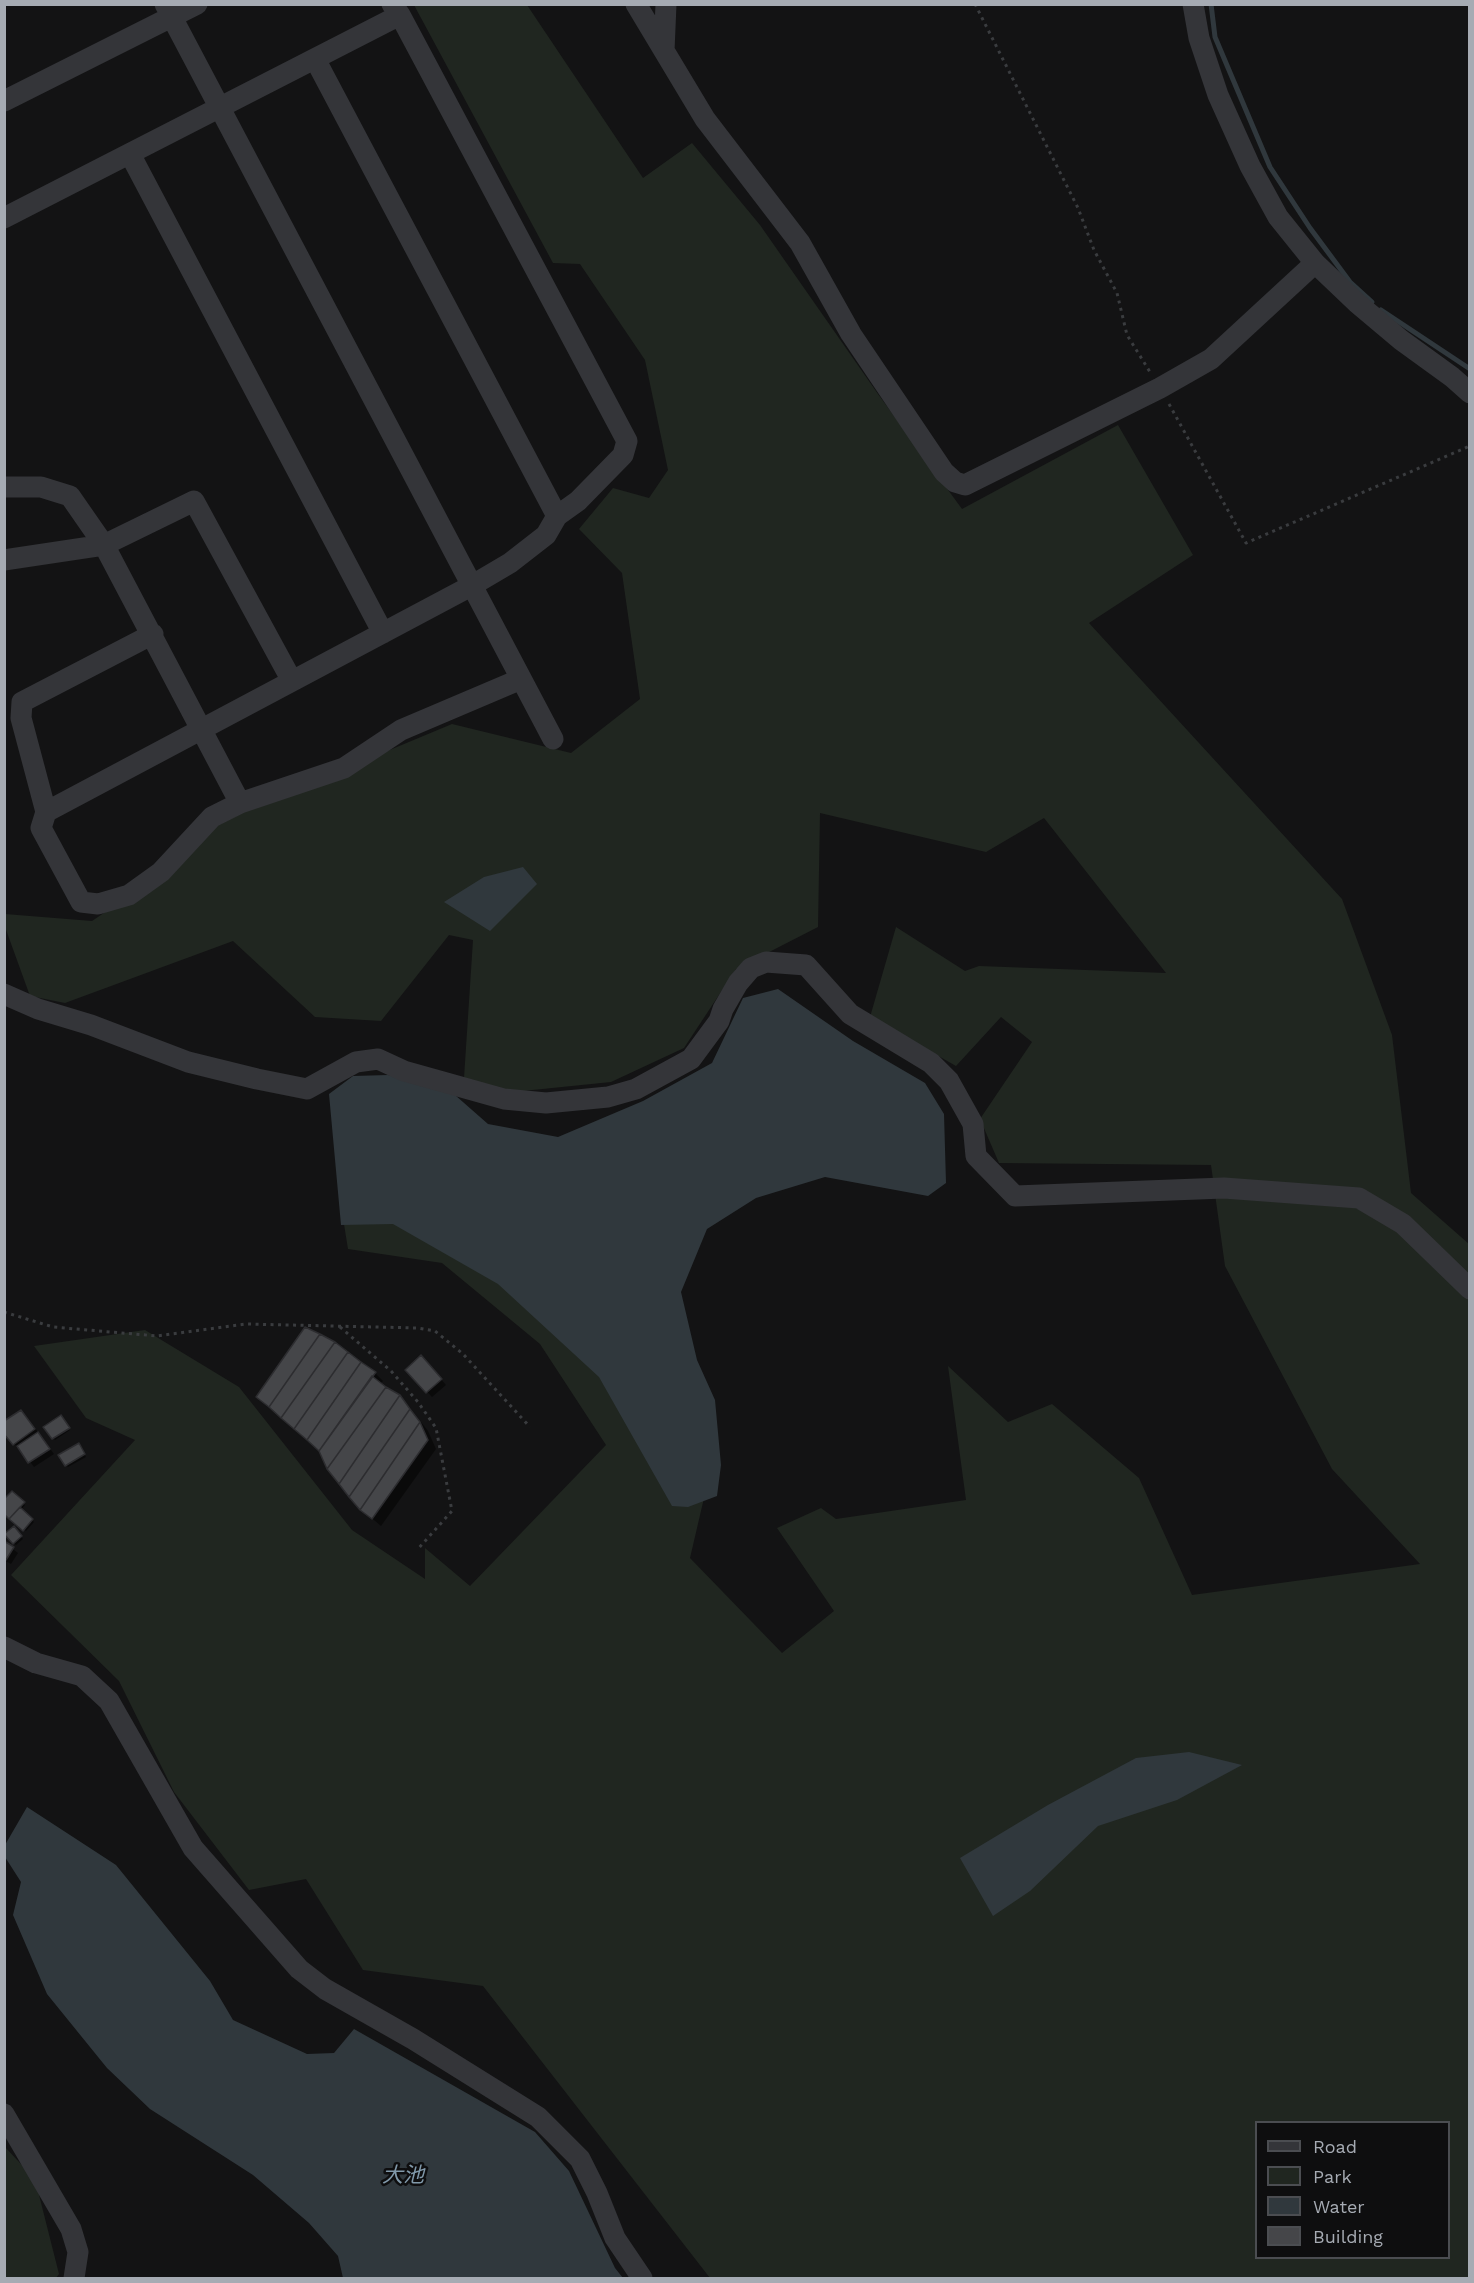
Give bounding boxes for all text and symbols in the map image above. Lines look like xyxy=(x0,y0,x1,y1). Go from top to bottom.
legend xyxy=(1255,2121,1450,2259)
text: Road xyxy=(1313,2136,1357,2157)
water label: 大池 xyxy=(382,2163,424,2189)
text: Park xyxy=(1313,2166,1352,2187)
text: Water xyxy=(1313,2196,1365,2217)
text: Building xyxy=(1313,2226,1383,2247)

